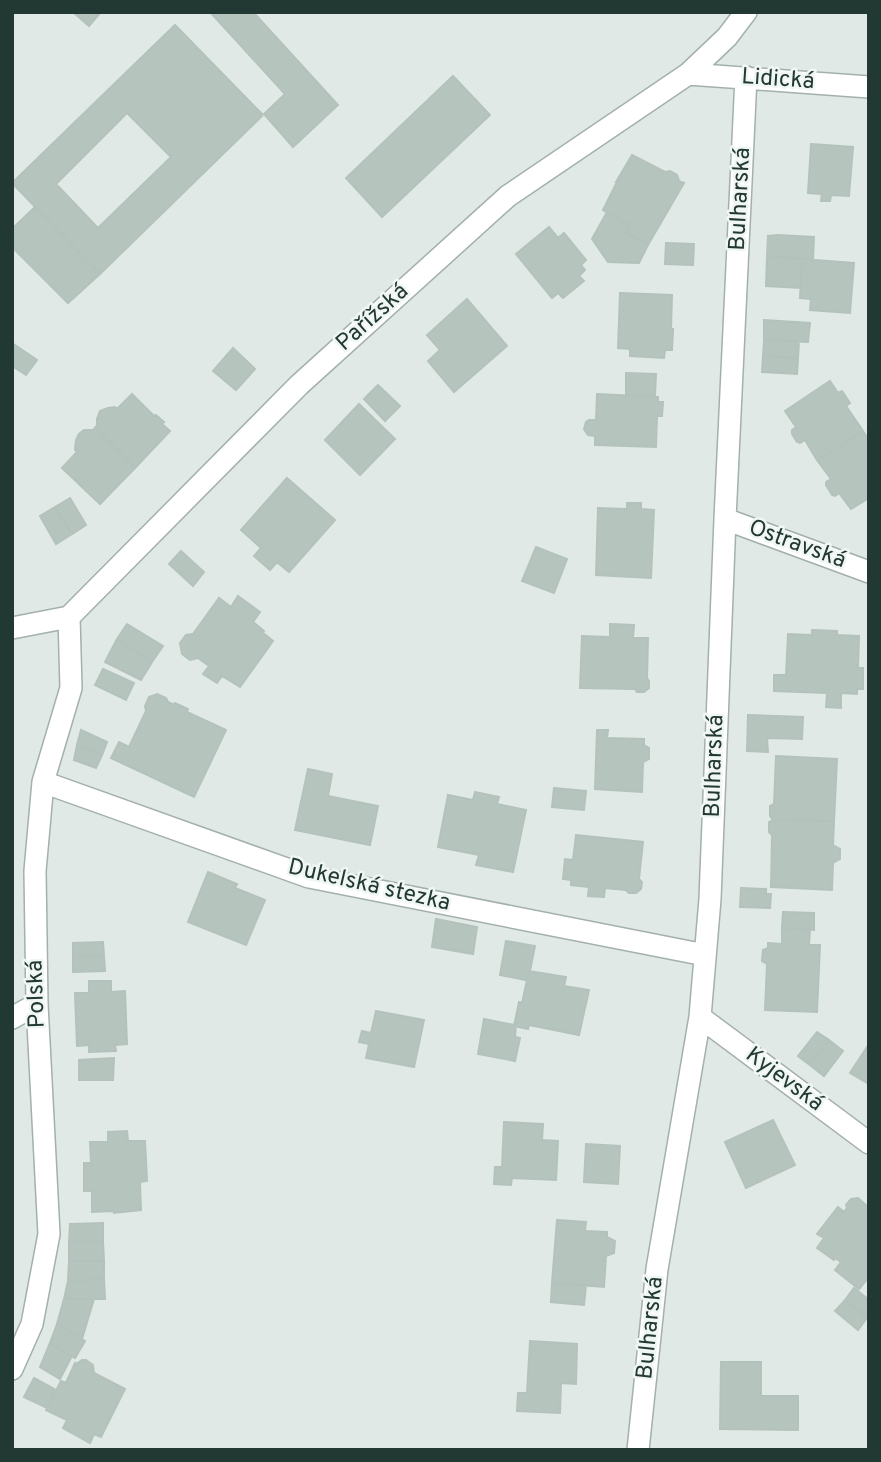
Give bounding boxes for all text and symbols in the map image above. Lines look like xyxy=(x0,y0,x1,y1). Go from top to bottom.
street label: Lidická xyxy=(740,63,816,97)
street label: Bulharská xyxy=(724,147,758,251)
street label: Pařížská xyxy=(331,278,415,358)
street label: Ostravská xyxy=(744,514,850,576)
street label: Bulharská xyxy=(699,714,731,818)
street label: Dukelská stezka xyxy=(285,853,453,919)
street label: Polská xyxy=(21,959,53,1029)
street label: Kyjevská xyxy=(739,1041,829,1119)
street label: Bulharská xyxy=(631,1275,671,1381)

